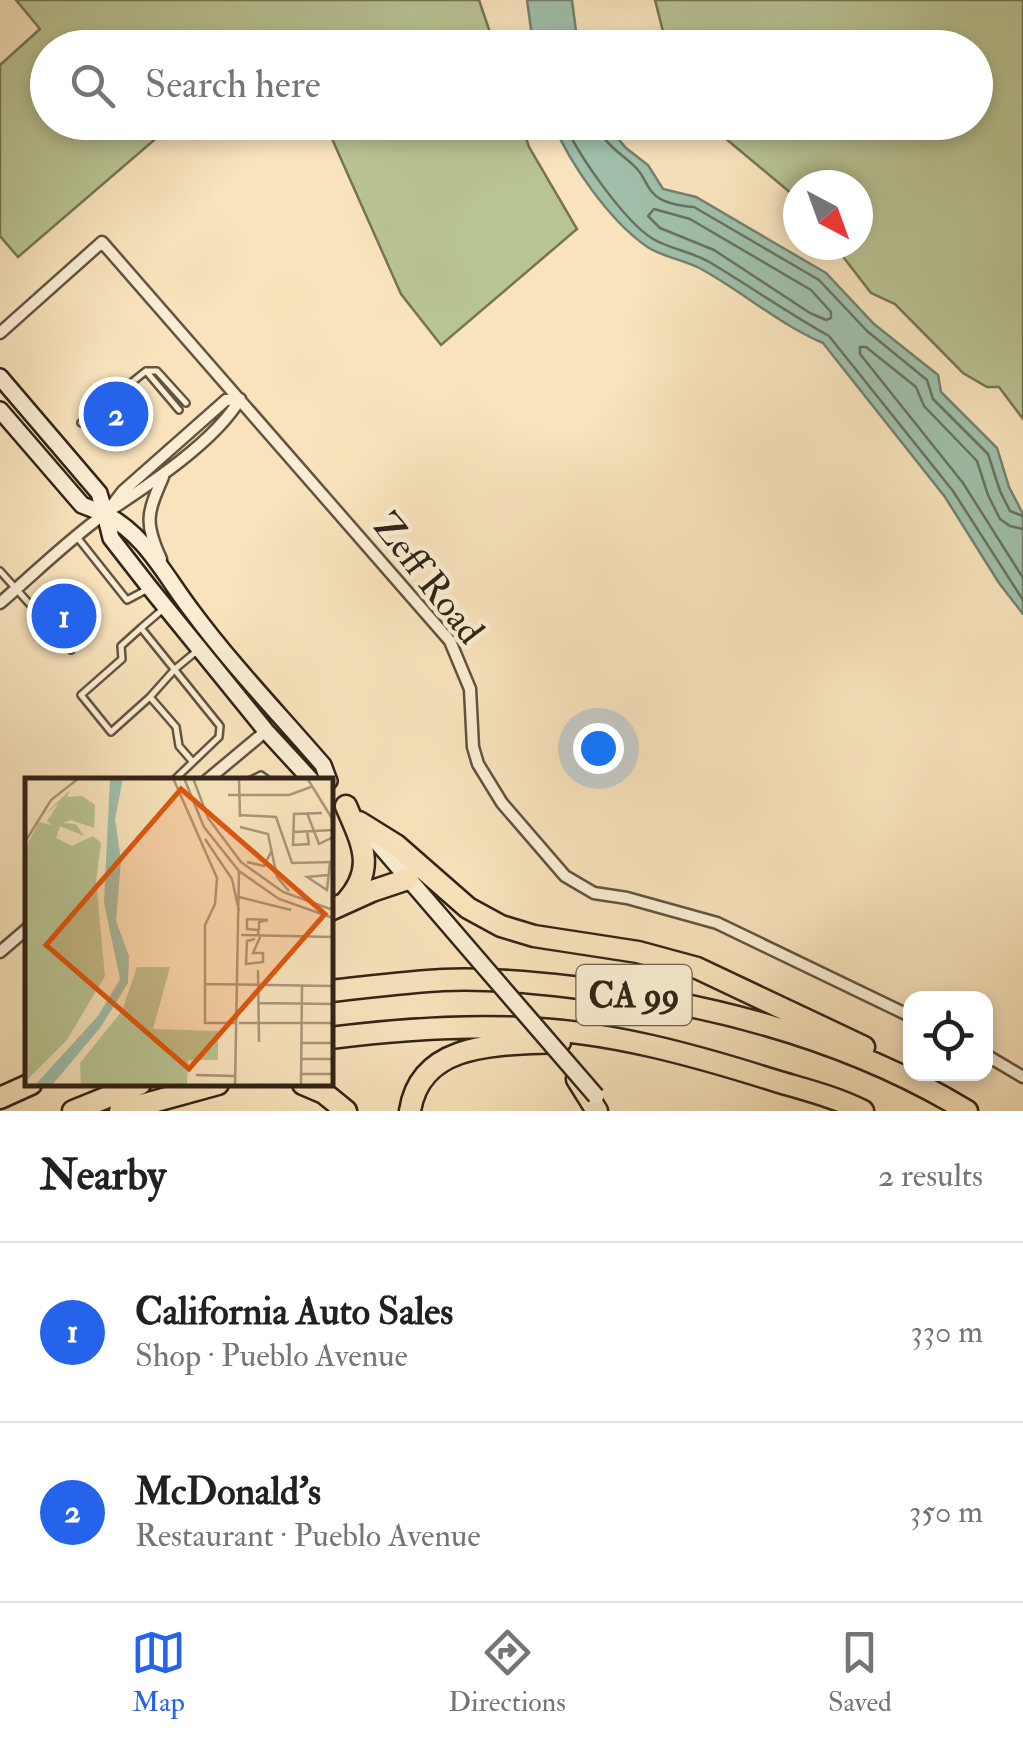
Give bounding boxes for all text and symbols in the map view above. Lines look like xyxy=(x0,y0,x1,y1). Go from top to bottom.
search box xyxy=(30,30,993,140)
icon: search xyxy=(65,58,120,113)
text: Search here xyxy=(145,61,321,109)
north arrow xyxy=(783,170,873,260)
pin: 2 xyxy=(84,376,148,452)
street label: Zeff Road xyxy=(362,503,495,654)
pin: 1 xyxy=(32,578,96,654)
your location xyxy=(573,723,624,774)
inset map xyxy=(25,778,332,1086)
road number: CA 99 xyxy=(576,965,692,1025)
map controls xyxy=(903,991,993,1081)
button: locate xyxy=(903,991,993,1081)
text: Nearby xyxy=(40,1150,166,1202)
text: 2 results xyxy=(878,1156,983,1196)
text: California Auto Sales xyxy=(135,1288,453,1336)
text: 1 xyxy=(67,1312,78,1352)
text: 330 m xyxy=(910,1312,983,1352)
text: Shop · Pueblo Avenue xyxy=(135,1336,408,1376)
text: McDonald's xyxy=(135,1468,321,1516)
text: 2 xyxy=(64,1492,81,1532)
text: 350 m xyxy=(909,1492,983,1532)
text: Restaurant · Pueblo Avenue xyxy=(135,1516,481,1556)
tab: Map xyxy=(131,1625,186,1720)
tab: Directions xyxy=(448,1625,566,1720)
tab: Saved xyxy=(828,1625,892,1720)

